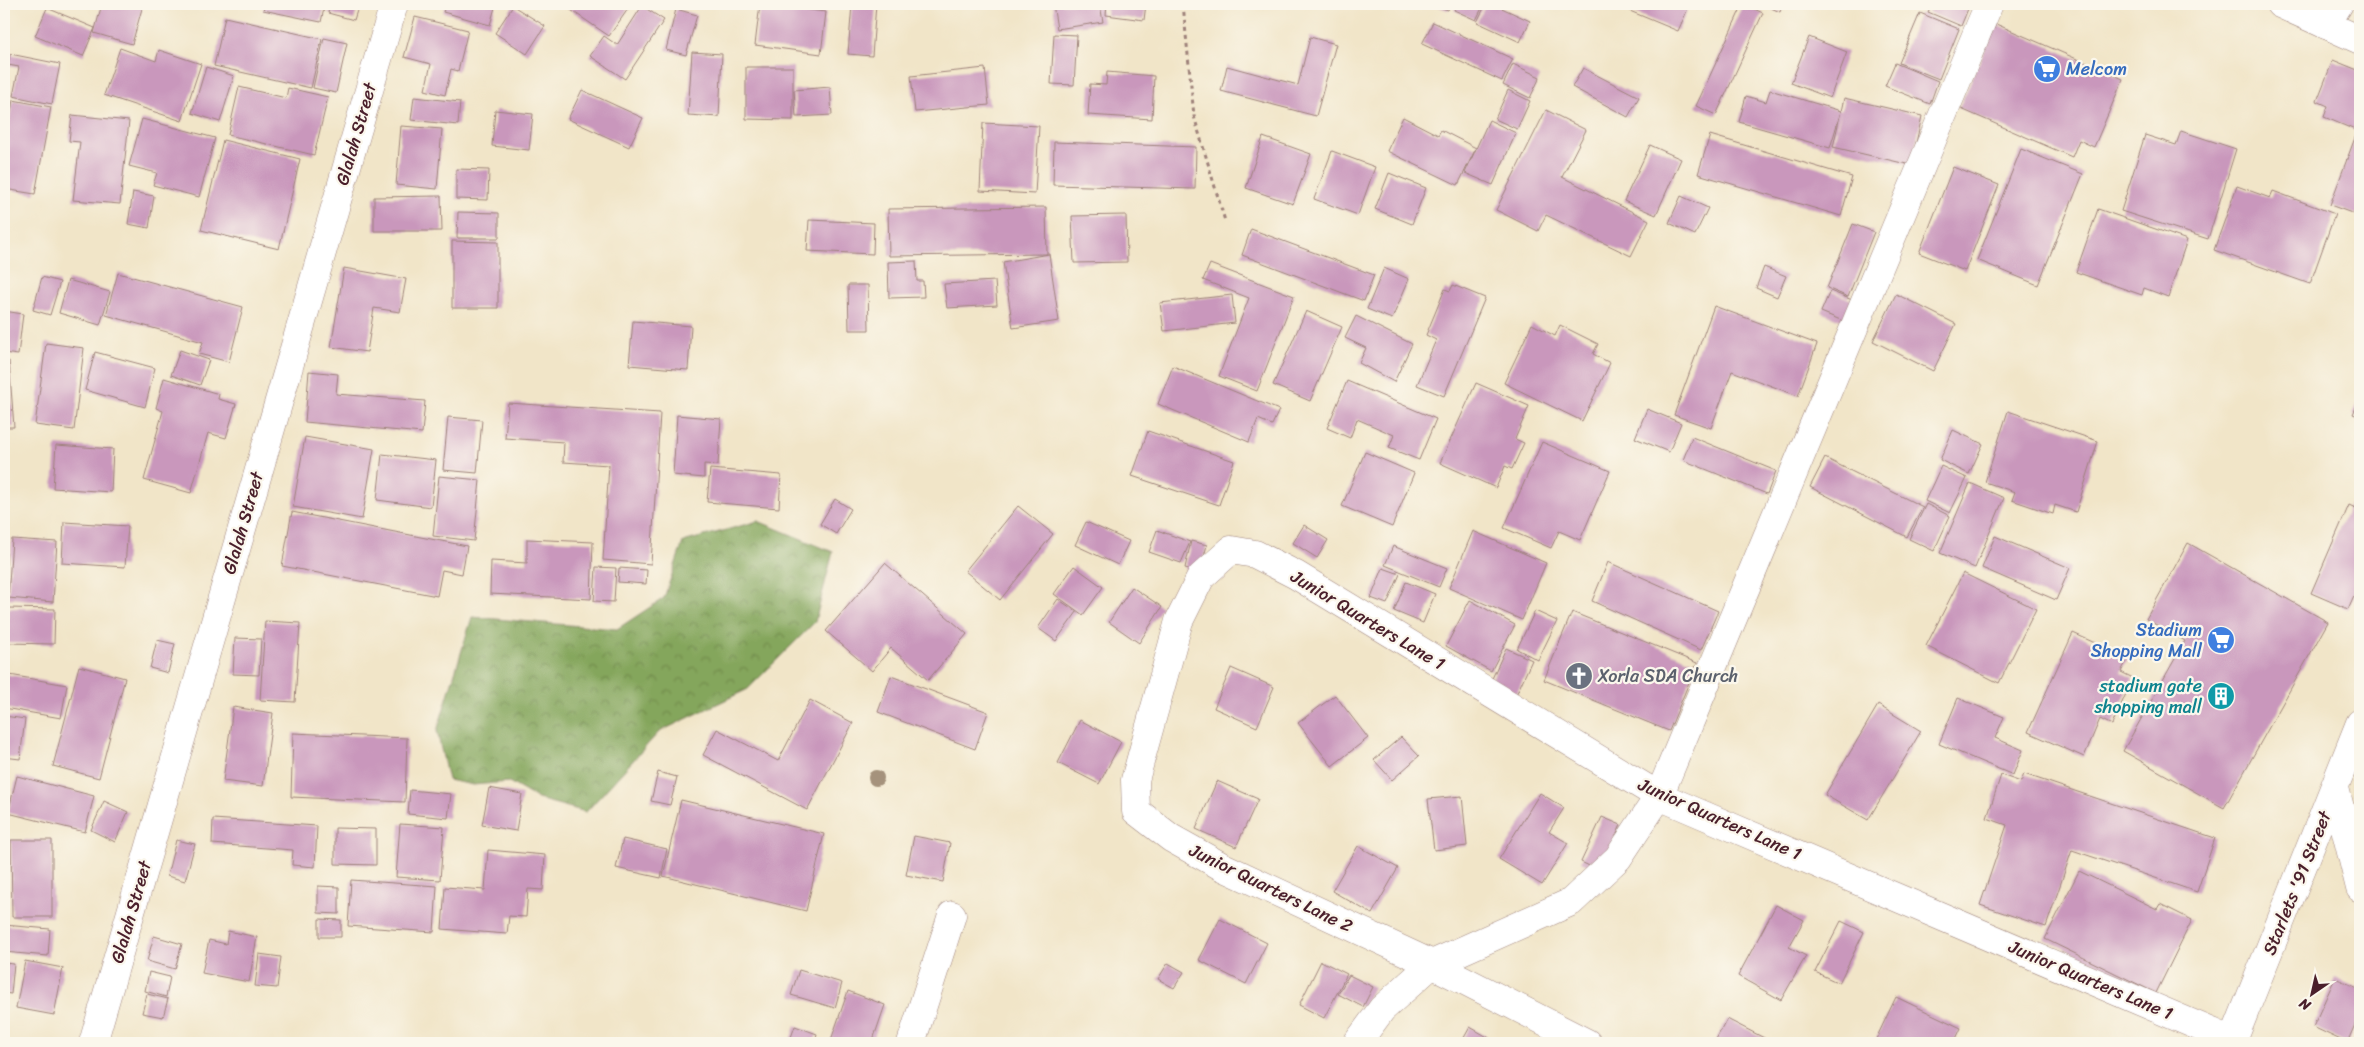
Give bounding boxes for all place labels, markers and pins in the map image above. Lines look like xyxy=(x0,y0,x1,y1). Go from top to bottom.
place label: Melcom xyxy=(2066,53,2127,85)
supermarket icon: Melcom xyxy=(2032,54,2062,84)
place label: Stadium Shopping Mall xyxy=(2091,614,2203,667)
supermarket icon: Stadium Shopping Mall xyxy=(2206,625,2236,655)
place label: Xorla SDA Church xyxy=(1597,660,1738,692)
church icon: Xorla SDA Church xyxy=(1564,661,1594,691)
place label: stadium gate shopping mall xyxy=(2094,670,2203,723)
building icon: stadium gate shopping mall xyxy=(2206,681,2236,711)

